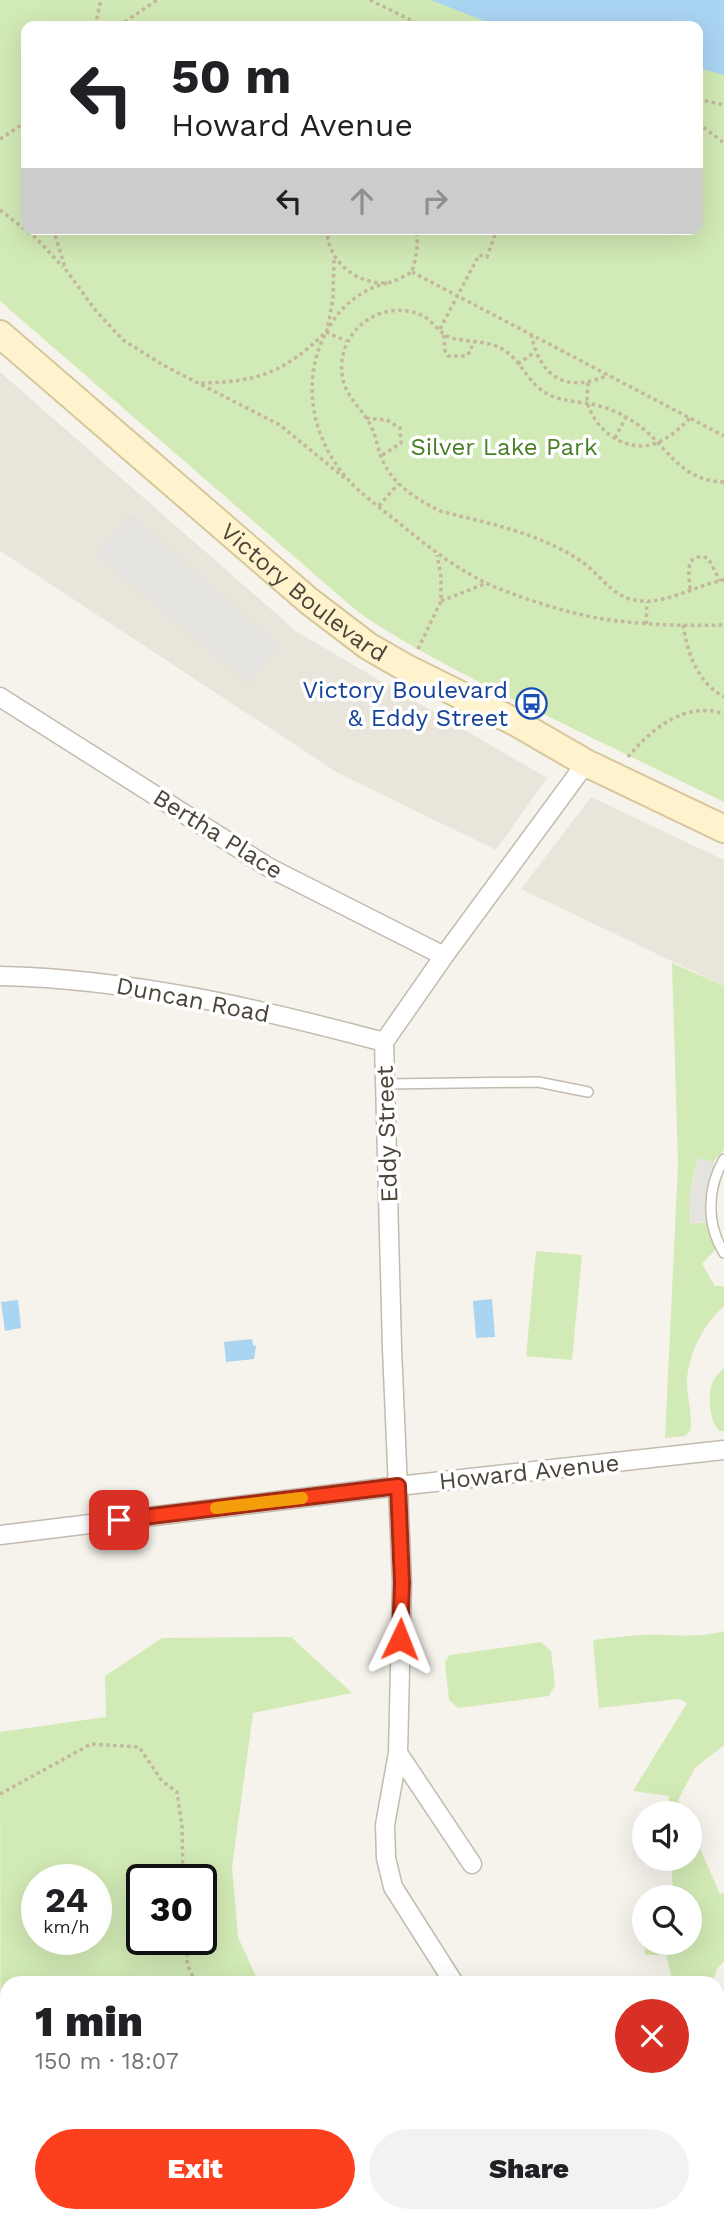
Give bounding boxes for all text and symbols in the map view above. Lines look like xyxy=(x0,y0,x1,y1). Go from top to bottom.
text: 50 m xyxy=(171,47,291,105)
icon: left xyxy=(56,49,147,140)
text: Howard Avenue xyxy=(171,106,413,144)
icon: left xyxy=(270,182,308,220)
icon: ahead xyxy=(343,182,381,220)
icon: right xyxy=(416,182,454,220)
park label: Silver Lake Park xyxy=(410,433,598,461)
street label: Victory Boulevard xyxy=(215,517,392,668)
place label: Victory Boulevard & Eddy Street xyxy=(302,676,508,732)
bus stop icon: Victory Boulevard & Eddy Street xyxy=(514,687,548,721)
street label: Bertha Place xyxy=(148,783,288,885)
street label: Duncan Road xyxy=(114,971,272,1029)
street label: Eddy Street xyxy=(371,1065,403,1203)
street label: Howard Avenue xyxy=(437,1449,621,1495)
pin xyxy=(89,1490,149,1550)
icon: arrive xyxy=(100,1501,138,1539)
position arrow xyxy=(363,1602,437,1676)
map controls xyxy=(632,1801,702,1955)
button: sound xyxy=(632,1801,702,1871)
speed limit sign: 30 xyxy=(126,1864,217,1955)
text: 24 xyxy=(45,1879,88,1921)
button: search xyxy=(632,1885,702,1955)
text: km/h xyxy=(43,1916,90,1937)
text: 1 min xyxy=(35,1997,143,2046)
button: close xyxy=(615,1999,689,2073)
text: 150 m · 18:07 xyxy=(35,2048,179,2075)
button: Exit xyxy=(35,2129,355,2209)
button: Share xyxy=(369,2129,689,2209)

